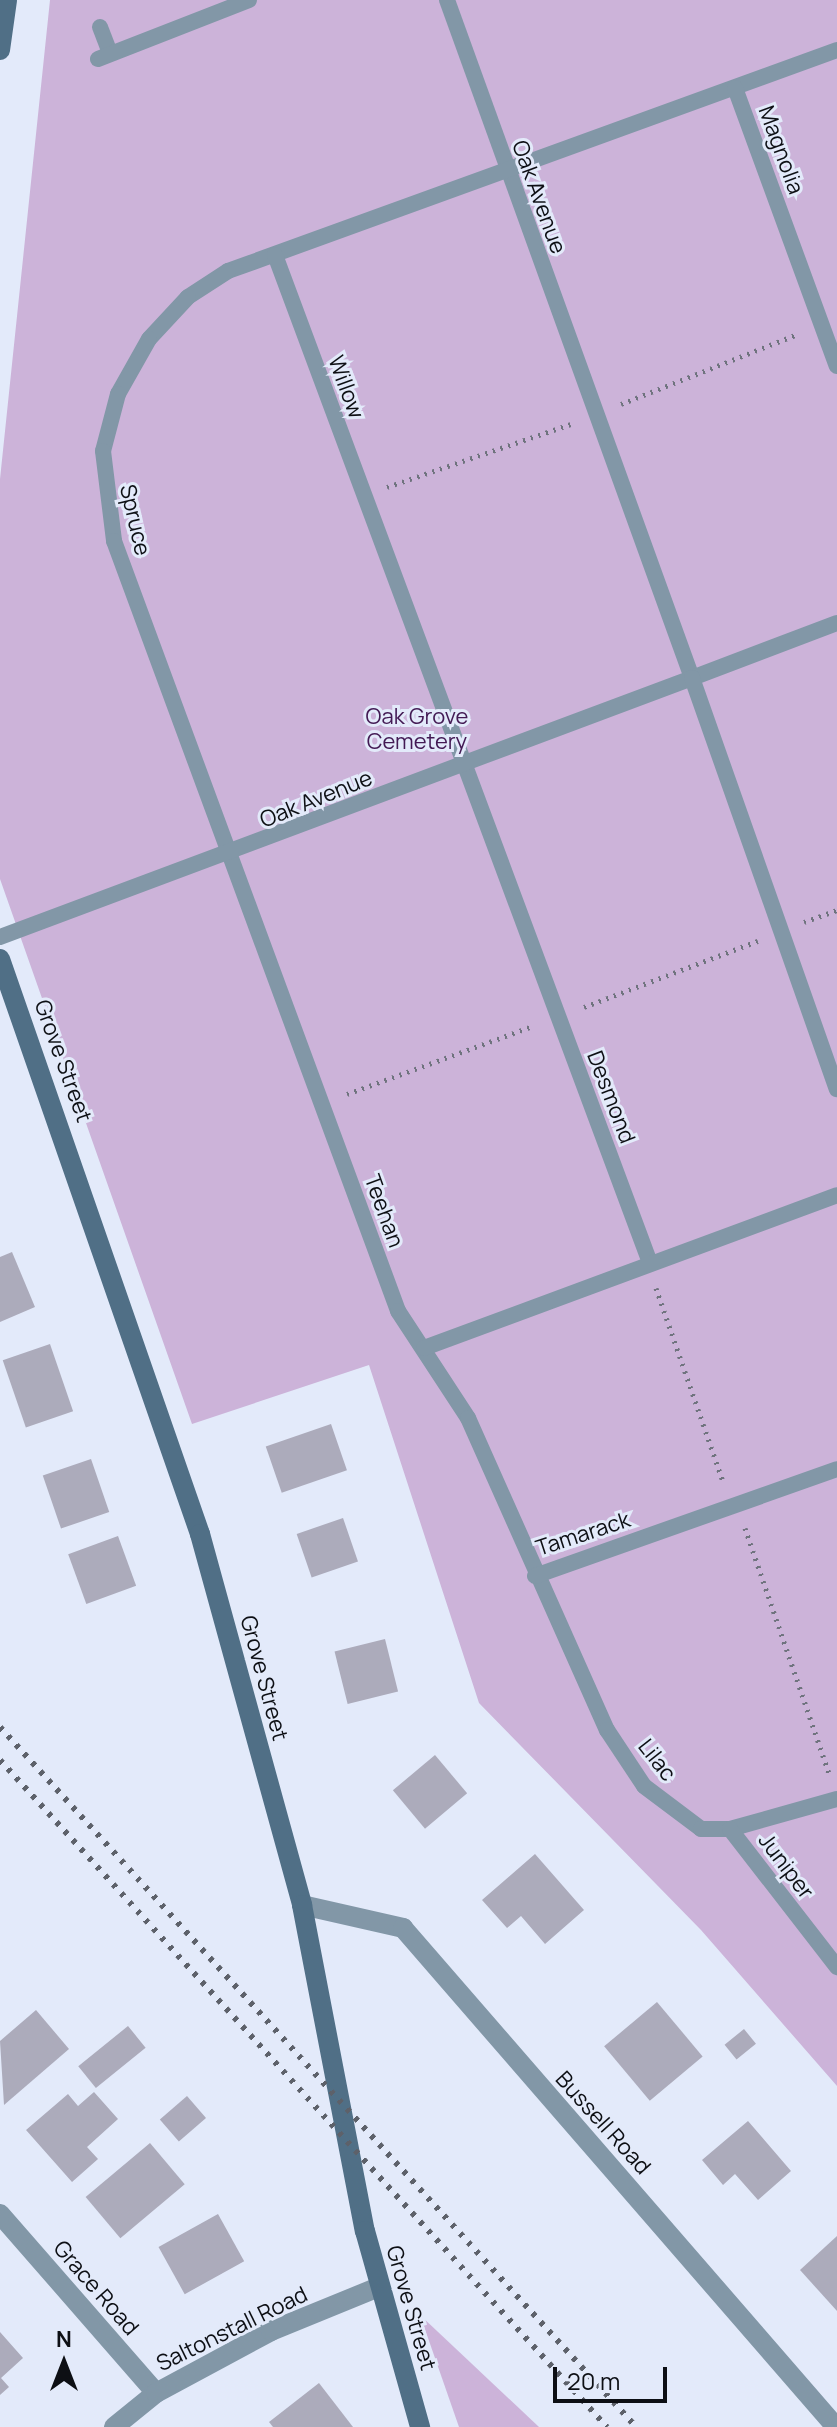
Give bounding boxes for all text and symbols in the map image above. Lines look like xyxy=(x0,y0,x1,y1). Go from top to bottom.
street label: Magnolia xyxy=(753,102,809,198)
street label: Oak Avenue xyxy=(506,137,572,257)
street label: Willow xyxy=(322,352,370,422)
street label: Spruce xyxy=(114,482,156,558)
park label: Oak Grove Cemetery xyxy=(366,703,468,754)
street label: Oak Avenue xyxy=(256,765,376,833)
street label: Grove Street xyxy=(29,996,97,1126)
street label: Desmond xyxy=(581,1047,641,1147)
street label: Teehan xyxy=(359,1171,409,1251)
street label: Tamarack xyxy=(533,1506,633,1562)
street label: Grove Street xyxy=(235,1613,293,1743)
street label: Lilac xyxy=(632,1734,682,1786)
street label: Juniper xyxy=(753,1828,819,1904)
street label: Bussell Road xyxy=(550,2066,656,2180)
street label: Grace Road xyxy=(48,2235,144,2341)
street label: Grove Street xyxy=(381,2243,441,2373)
street label: Saltonstall Road xyxy=(152,2281,312,2377)
north arrow xyxy=(24,2323,104,2403)
text: N xyxy=(56,2324,72,2354)
scale bar xyxy=(557,2351,671,2401)
text: 20 m xyxy=(567,2364,620,2397)

